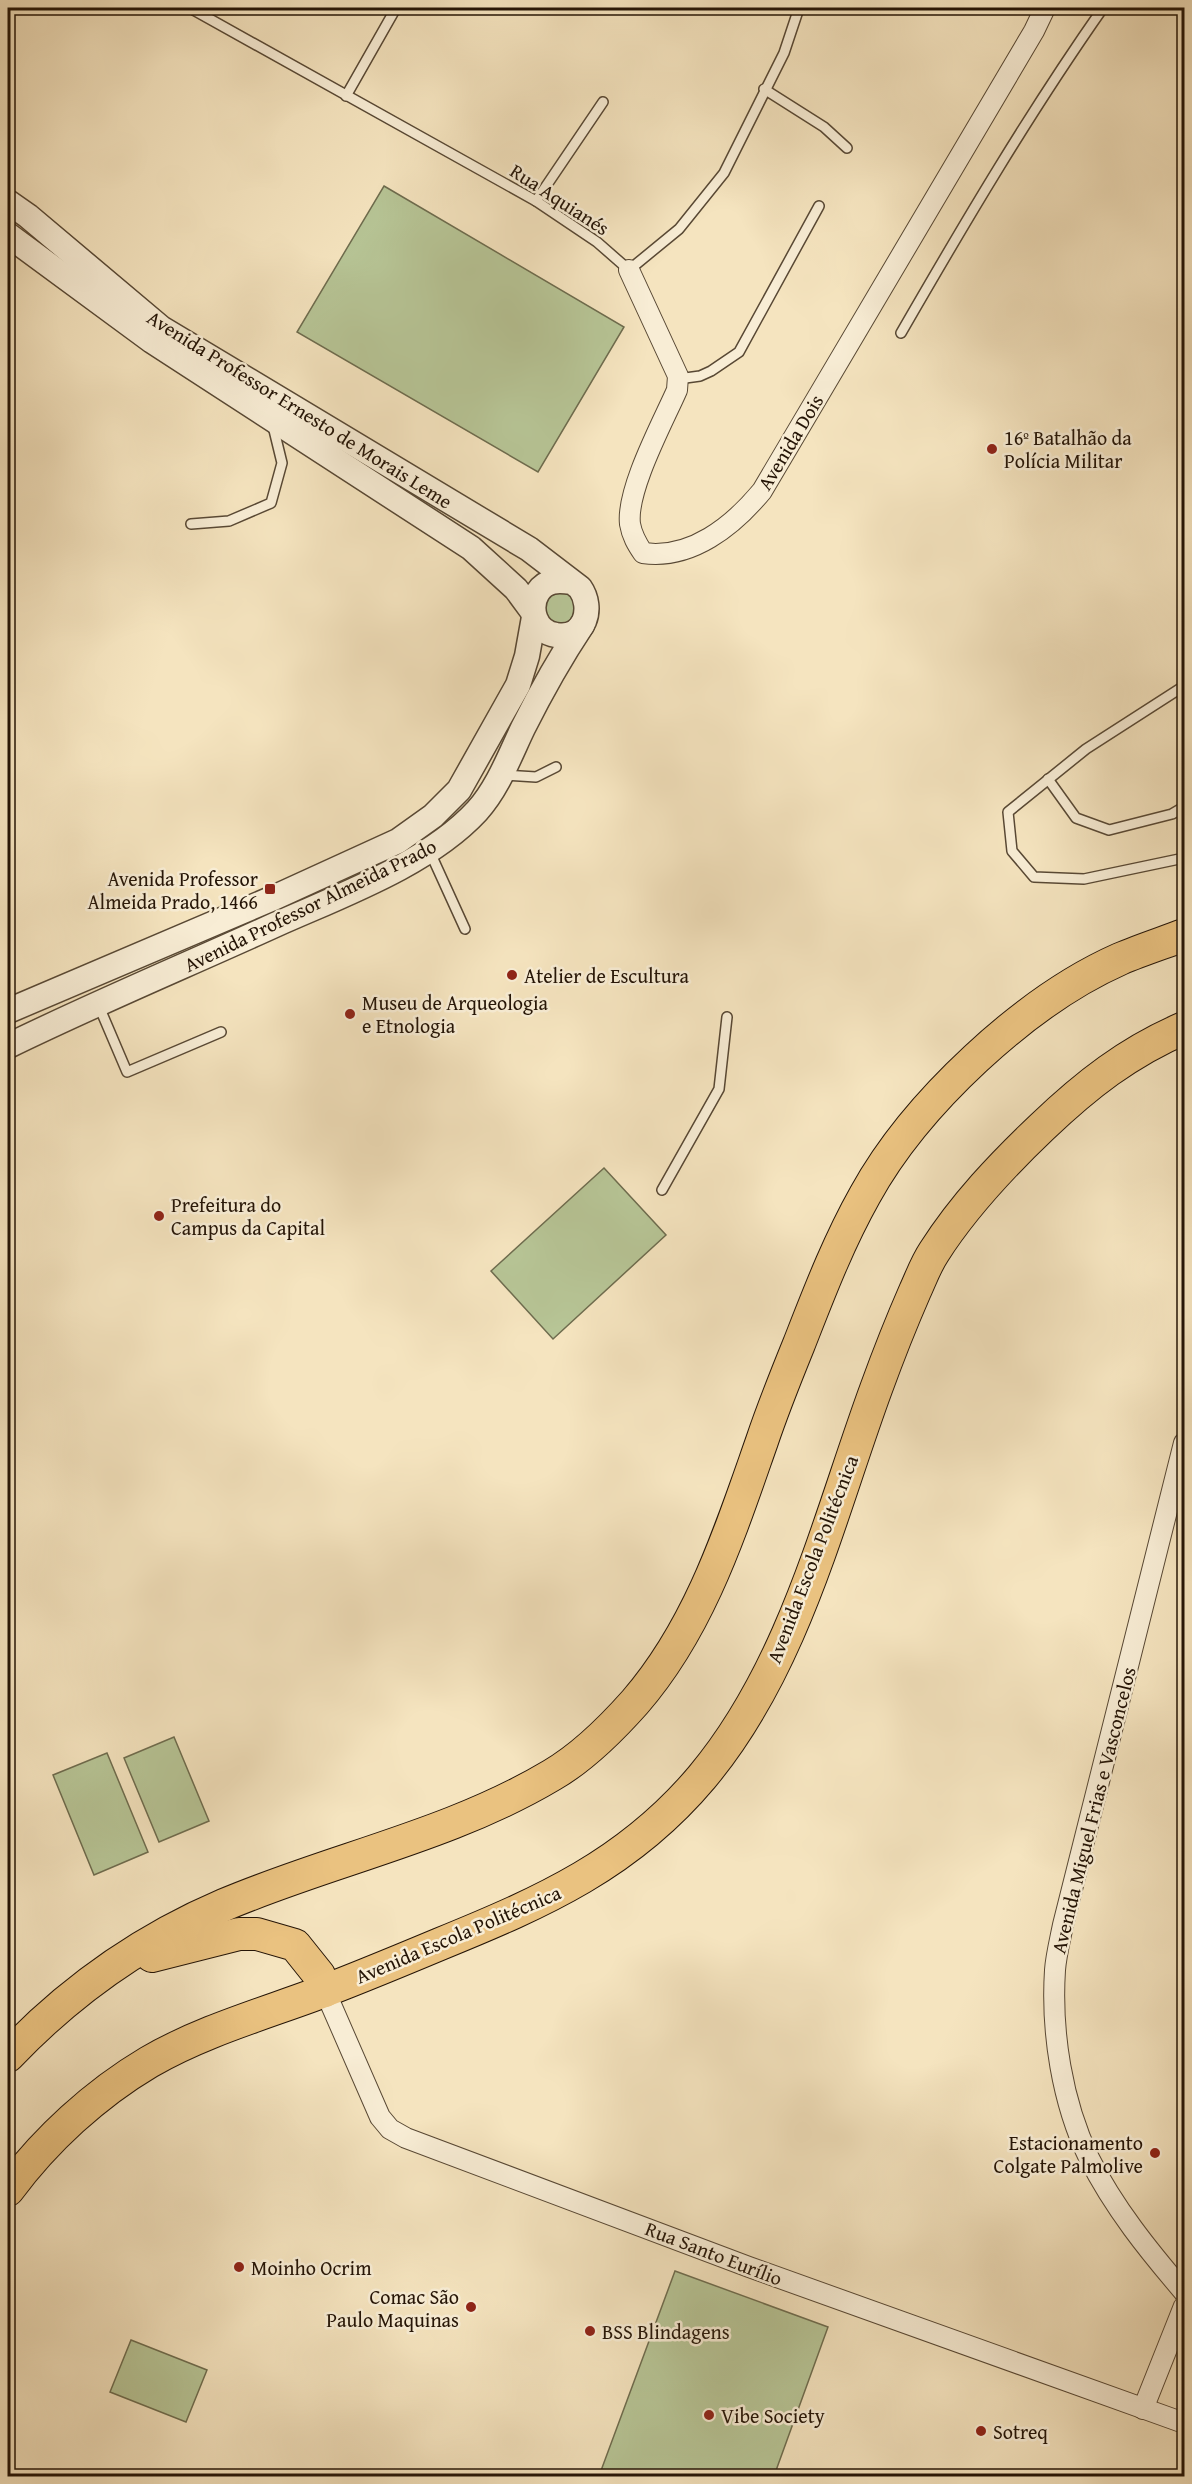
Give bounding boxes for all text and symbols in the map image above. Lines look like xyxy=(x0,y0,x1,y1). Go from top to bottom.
street label: Rua Aquianés xyxy=(505,156,615,242)
street label: Avenida Professor Ernesto de Morais Leme xyxy=(142,303,458,515)
street label: Avenida Dois xyxy=(750,388,830,495)
place label: 16º Batalhão da Polícia Militar xyxy=(1004,423,1132,475)
marker: 16º Batalhão da Polícia Militar xyxy=(985,442,999,456)
street label: Avenida Professor Almeida Prado xyxy=(179,831,441,979)
place label: Avenida Professor Almeida Prado, 1466 xyxy=(87,864,258,916)
marker: Avenida Professor Almeida Prado, 1466 xyxy=(263,882,277,896)
place label: Atelier de Escultura xyxy=(524,961,690,990)
marker: Atelier de Escultura xyxy=(505,968,519,982)
place label: Museu de Arqueologia e Etnologia xyxy=(362,988,549,1040)
marker: Museu de Arqueologia e Etnologia xyxy=(343,1007,357,1021)
place label: Prefeitura do Campus da Capital xyxy=(171,1190,325,1242)
marker: Prefeitura do Campus da Capital xyxy=(152,1209,166,1223)
street label: Avenida Escola Politécnica xyxy=(759,1450,865,1667)
street label: Avenida Miguel Frias e Vasconcelos xyxy=(1043,1664,1143,1956)
street label: Avenida Escola Politécnica xyxy=(351,1877,566,1990)
place label: Estacionamento Colgate Palmolive xyxy=(994,2128,1143,2180)
marker: Estacionamento Colgate Palmolive xyxy=(1148,2146,1162,2160)
street label: Rua Santo Eurílio xyxy=(641,2214,787,2292)
place label: Moinho Ocrim xyxy=(251,2253,372,2282)
marker: Moinho Ocrim xyxy=(232,2260,246,2274)
place label: Comac São Paulo Maquinas xyxy=(326,2282,459,2334)
marker: Comac São Paulo Maquinas xyxy=(464,2300,478,2314)
place label: BSS Blindagens xyxy=(602,2317,730,2346)
marker: BSS Blindagens xyxy=(583,2324,597,2338)
place label: Vibe Society xyxy=(721,2401,825,2430)
marker: Vibe Society xyxy=(702,2408,716,2422)
place label: Sotreq xyxy=(993,2417,1048,2446)
marker: Sotreq xyxy=(974,2424,988,2438)

